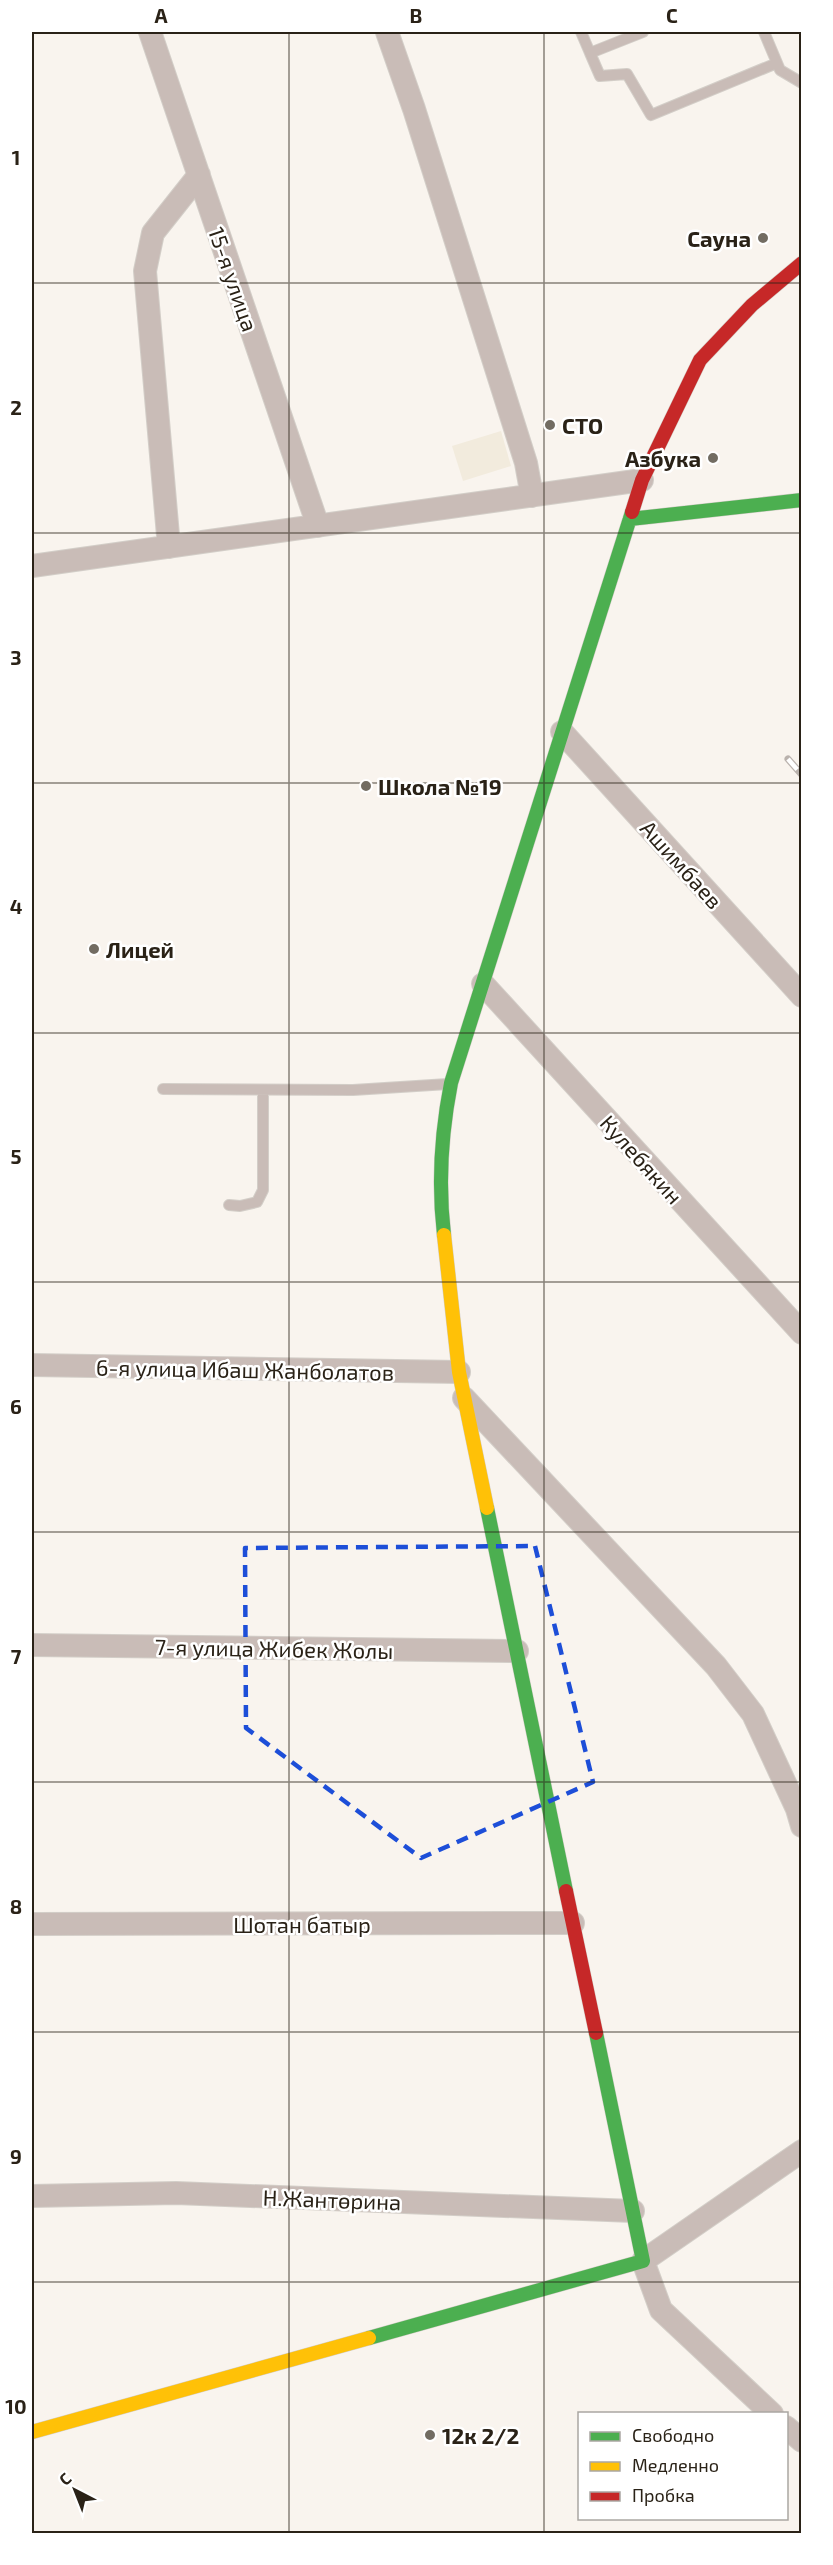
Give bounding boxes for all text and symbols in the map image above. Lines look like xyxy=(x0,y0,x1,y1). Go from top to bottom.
text: A xyxy=(154,3,168,27)
text: B xyxy=(410,3,422,27)
text: C xyxy=(666,3,678,27)
text: 1 xyxy=(12,145,20,169)
street label: 15-я улица xyxy=(203,223,264,335)
place label: Сауна xyxy=(687,225,751,251)
marker: Сауна xyxy=(756,231,770,245)
text: 2 xyxy=(10,395,22,419)
place label: СТО xyxy=(562,412,603,438)
marker: СТО xyxy=(543,418,557,432)
place label: Азбука xyxy=(625,445,701,471)
marker: Азбука xyxy=(706,451,720,465)
text: 3 xyxy=(10,645,22,669)
place label: Школа №19 xyxy=(378,773,502,799)
marker: Школа №19 xyxy=(359,779,373,793)
street label: Ашимбаев xyxy=(636,815,728,913)
text: 4 xyxy=(10,894,23,918)
place label: Лицей xyxy=(106,936,174,962)
marker: Лицей xyxy=(87,942,101,956)
street label: Кулебякин xyxy=(595,1109,689,1209)
text: 5 xyxy=(10,1144,22,1168)
street label: 6-я улица Ибаш Жанболатов xyxy=(96,1353,394,1386)
text: 6 xyxy=(10,1394,22,1418)
street label: 7-я улица Жибек Жолы xyxy=(155,1633,393,1664)
text: 7 xyxy=(11,1644,22,1668)
text: 8 xyxy=(10,1894,22,1918)
street label: Шотан батыр xyxy=(233,1911,371,1937)
text: 9 xyxy=(10,2144,22,2168)
street label: Н.Жантөрина xyxy=(262,2184,402,2214)
text: 10 xyxy=(5,2394,27,2418)
legend xyxy=(578,2412,788,2520)
place label: 12к 2/2 xyxy=(442,2422,519,2448)
text: Свободно xyxy=(632,2424,714,2446)
marker: 12к 2/2 xyxy=(423,2428,437,2442)
text: Медленно xyxy=(632,2454,719,2476)
north arrow xyxy=(45,2460,105,2520)
text: С xyxy=(55,2468,74,2489)
text: Пробка xyxy=(632,2484,695,2506)

